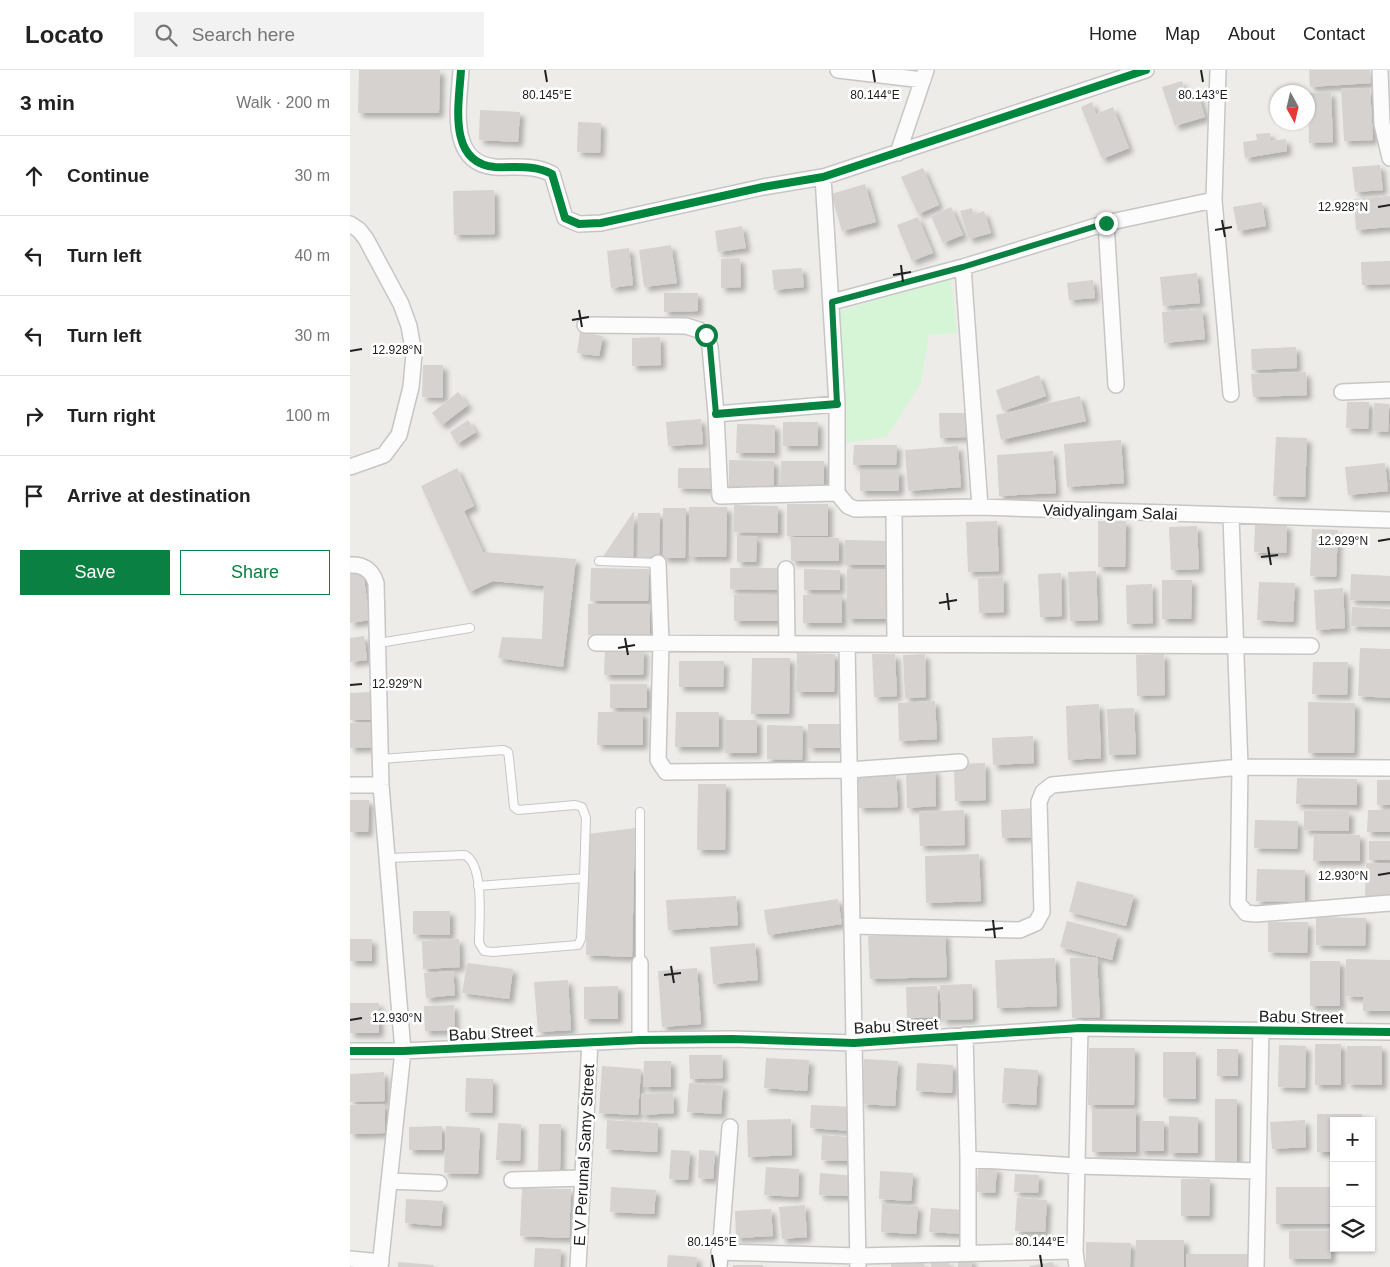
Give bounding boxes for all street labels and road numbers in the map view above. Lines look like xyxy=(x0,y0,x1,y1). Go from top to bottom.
street label: Vaidyalingam Salai xyxy=(1042,501,1178,523)
street label: Babu Street xyxy=(1259,1008,1344,1026)
street label: Babu Street xyxy=(853,1015,939,1037)
street label: Babu Street xyxy=(448,1022,534,1044)
street label: E V Perumal Samy Street xyxy=(571,1063,597,1246)

